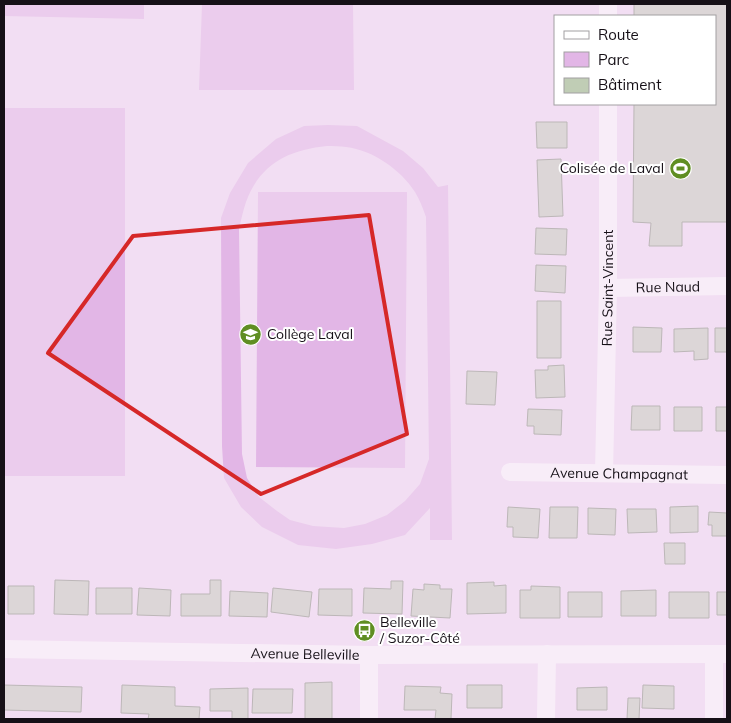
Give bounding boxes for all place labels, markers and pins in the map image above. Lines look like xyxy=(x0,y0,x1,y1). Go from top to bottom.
sports icon: Colisée de Laval xyxy=(668,156,692,180)
place label: Colisée de Laval xyxy=(560,159,664,177)
school or university icon: Collège Laval xyxy=(239,322,263,346)
place label: Collège Laval xyxy=(267,325,353,343)
place label: Belleville / Suzor-Côté xyxy=(379,613,460,647)
bus stop icon: Belleville / Suzor-Côté xyxy=(352,618,376,642)

